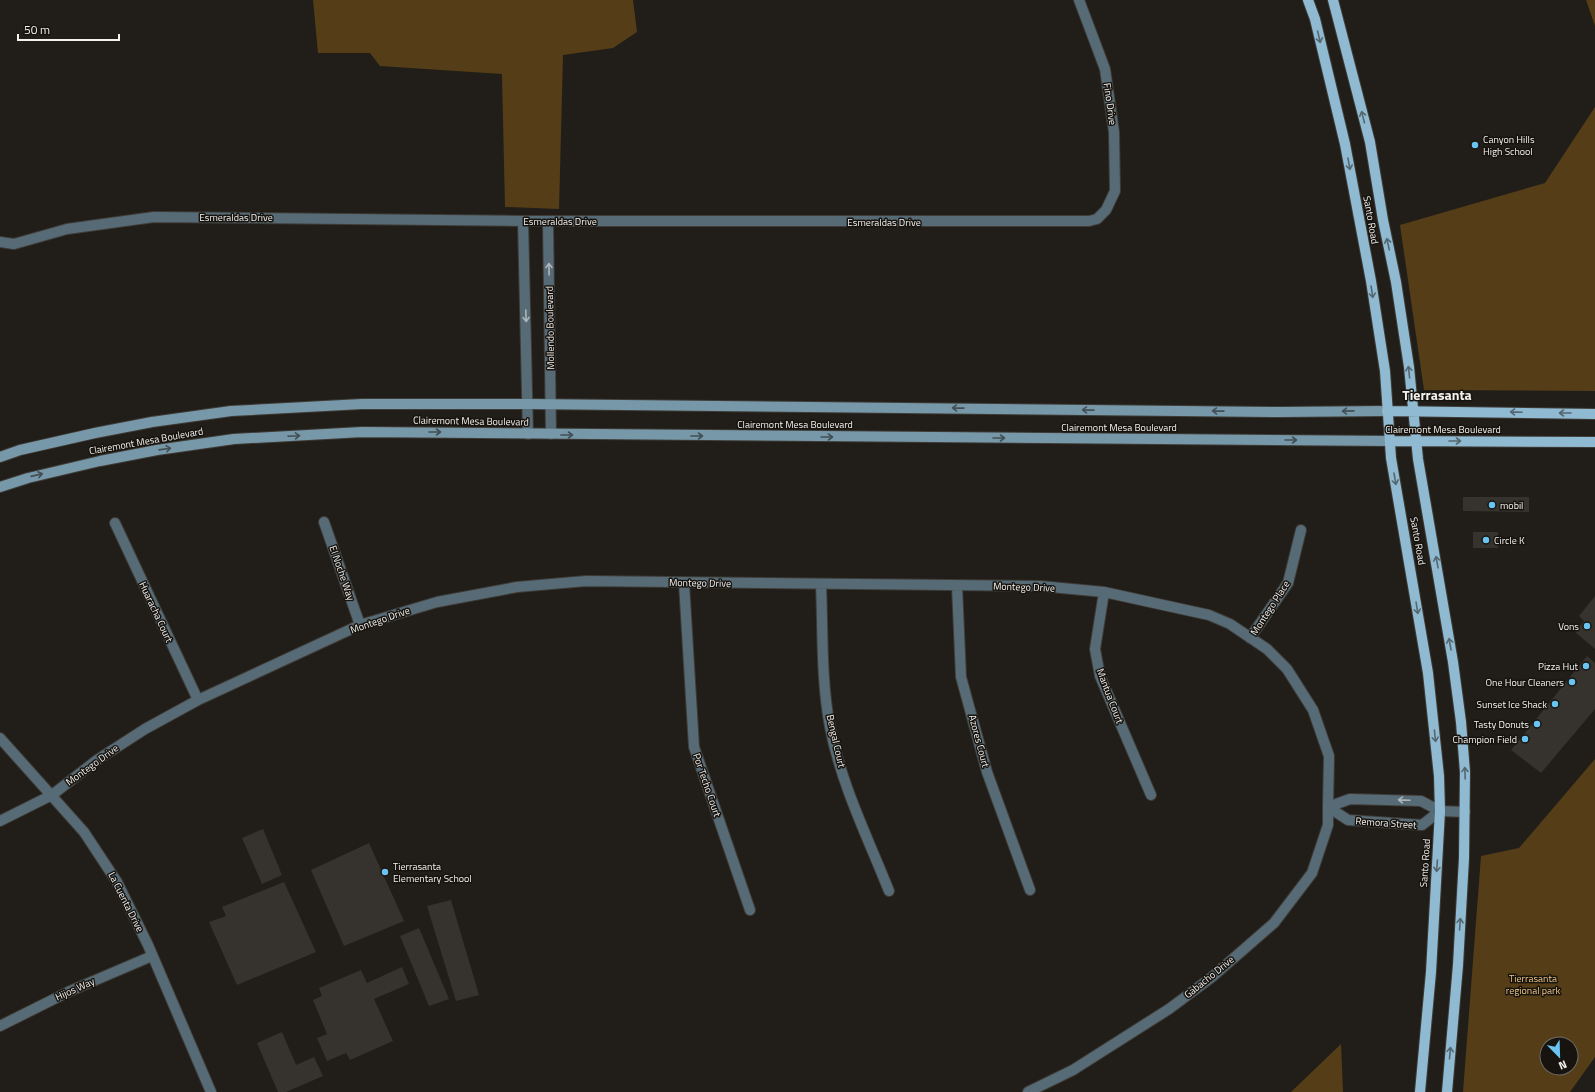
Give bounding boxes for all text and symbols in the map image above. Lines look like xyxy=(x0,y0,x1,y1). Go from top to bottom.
scale bar xyxy=(18,16,119,42)
text: 50 m xyxy=(24,20,50,39)
one-way arrow xyxy=(1316,31,1323,44)
street label: Fino Drive xyxy=(1100,82,1120,126)
one-way arrow xyxy=(1359,110,1367,123)
place label: Canyon Hills High School xyxy=(1483,132,1535,159)
marker: Canyon Hills High School xyxy=(1470,140,1480,150)
one-way arrow xyxy=(1345,157,1353,170)
street label: Santo Road xyxy=(1359,195,1383,245)
street label: Esmeraldas Drive xyxy=(199,210,273,225)
street label: Esmeraldas Drive xyxy=(523,214,597,229)
street label: Esmeraldas Drive xyxy=(847,215,921,230)
one-way arrow xyxy=(1383,238,1391,251)
one-way arrow xyxy=(545,263,553,276)
one-way arrow xyxy=(1368,285,1376,298)
street label: Mollendo Boulevard xyxy=(542,286,558,370)
one-way arrow xyxy=(522,309,530,322)
one-way arrow xyxy=(1406,366,1413,379)
district label: Tierrasanta xyxy=(1402,384,1472,405)
one-way arrow xyxy=(952,405,965,412)
one-way arrow xyxy=(1082,406,1095,414)
one-way arrow xyxy=(1212,407,1225,415)
one-way arrow xyxy=(1342,407,1355,415)
one-way arrow xyxy=(1510,409,1523,416)
one-way arrow xyxy=(1559,409,1572,417)
street label: Clairemont Mesa Boulevard xyxy=(413,412,529,430)
street label: Clairemont Mesa Boulevard xyxy=(737,417,853,432)
street label: Clairemont Mesa Boulevard xyxy=(1061,420,1177,435)
street label: Clairemont Mesa Boulevard xyxy=(1385,422,1501,437)
street label: Clairemont Mesa Boulevard xyxy=(88,424,204,458)
one-way arrow xyxy=(428,428,441,436)
one-way arrow xyxy=(560,431,573,438)
one-way arrow xyxy=(287,432,300,440)
one-way arrow xyxy=(690,432,703,440)
one-way arrow xyxy=(820,433,833,441)
one-way arrow xyxy=(992,434,1005,442)
one-way arrow xyxy=(1284,436,1297,444)
one-way arrow xyxy=(1448,437,1461,445)
one-way arrow xyxy=(158,445,171,453)
one-way arrow xyxy=(30,471,43,479)
one-way arrow xyxy=(1391,473,1399,486)
place label: mobil xyxy=(1500,498,1523,513)
marker: mobil xyxy=(1487,500,1497,510)
street label: Santo Road xyxy=(1406,516,1430,566)
place label: Circle K xyxy=(1494,533,1525,548)
marker: Circle K xyxy=(1481,535,1491,545)
street label: El Noche Way xyxy=(326,543,359,603)
one-way arrow xyxy=(1432,556,1440,569)
street label: Montego Drive xyxy=(669,575,731,591)
street label: Montego Drive xyxy=(993,578,1055,596)
street label: Montego Place xyxy=(1247,578,1293,638)
street label: Huaracha Court xyxy=(135,579,177,645)
one-way arrow xyxy=(1413,601,1421,614)
street label: Montego Drive xyxy=(348,603,412,637)
place label: Vons xyxy=(1558,619,1579,634)
marker: Vons xyxy=(1582,621,1592,631)
one-way arrow xyxy=(1446,638,1454,651)
place label: Pizza Hut xyxy=(1538,659,1578,674)
marker: Pizza Hut xyxy=(1581,661,1591,671)
street label: Mantua Court xyxy=(1093,666,1128,726)
place label: One Hour Cleaners xyxy=(1485,675,1564,690)
marker: One Hour Cleaners xyxy=(1567,677,1577,687)
place label: Sunset Ice Shack xyxy=(1477,697,1547,712)
marker: Sunset Ice Shack xyxy=(1550,699,1560,709)
street label: Bengal Court xyxy=(823,713,850,770)
street label: Azores Court xyxy=(965,713,993,769)
place label: Tasty Donuts xyxy=(1474,717,1529,732)
marker: Tasty Donuts xyxy=(1532,719,1542,729)
one-way arrow xyxy=(1432,729,1439,742)
place label: Champion Field xyxy=(1452,732,1517,747)
marker: Champion Field xyxy=(1520,734,1530,744)
street label: Montego Drive xyxy=(62,741,122,789)
street label: Por Techo Court xyxy=(689,751,725,819)
one-way arrow xyxy=(1461,767,1469,780)
one-way arrow xyxy=(1398,797,1411,804)
street label: Remora Street xyxy=(1355,813,1418,833)
street label: Santo Road xyxy=(1416,838,1434,888)
place label: Tierrasanta Elementary School xyxy=(393,859,472,886)
one-way arrow xyxy=(1433,859,1441,872)
marker: Tierrasanta Elementary School xyxy=(380,867,390,877)
street label: La Cuenta Drive xyxy=(104,869,148,935)
one-way arrow xyxy=(1457,918,1464,931)
street label: Gabacho Drive xyxy=(1181,952,1237,1002)
park label: Tierrasanta regional park xyxy=(1506,971,1560,998)
street label: Hijos Way xyxy=(53,974,97,1004)
north arrow xyxy=(1539,1036,1579,1076)
one-way arrow xyxy=(1446,1047,1454,1060)
text: N xyxy=(1556,1056,1570,1074)

